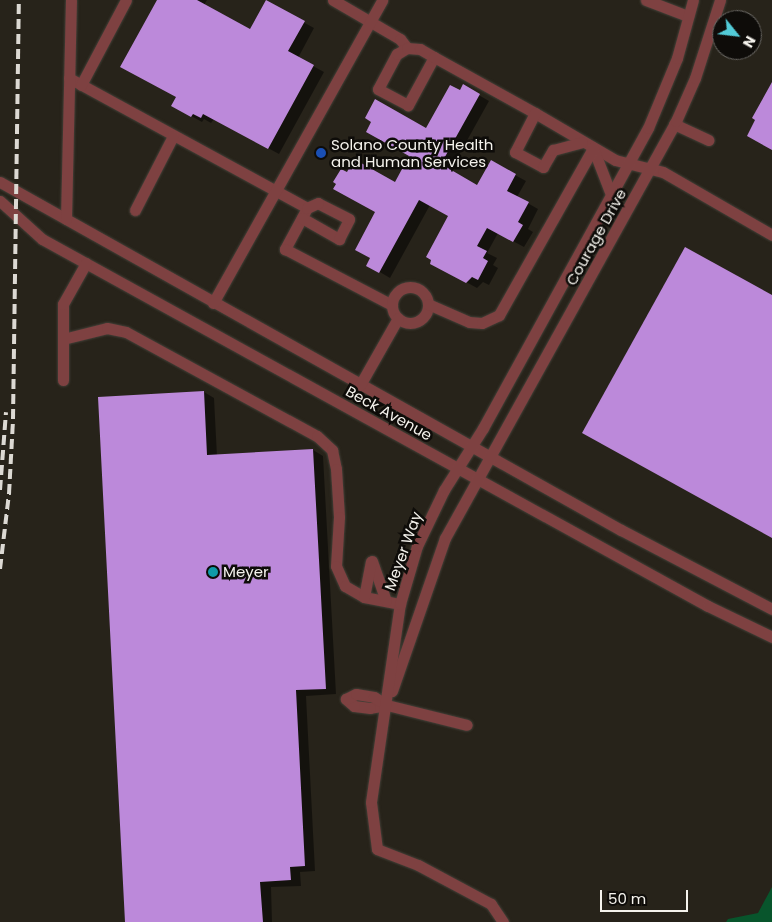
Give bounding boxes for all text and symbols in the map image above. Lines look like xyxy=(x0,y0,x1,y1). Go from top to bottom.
north arrow xyxy=(712,10,762,60)
text: N xyxy=(738,32,761,51)
place label: Solano County Health and Human Services xyxy=(331,135,493,170)
marker: Solano County Health and Human Services xyxy=(315,147,327,159)
street label: Courage Drive xyxy=(562,186,630,288)
street label: Beck Avenue xyxy=(343,382,435,444)
street label: Meyer Way xyxy=(380,509,426,593)
place label: Meyer xyxy=(223,563,269,581)
marker: Meyer xyxy=(207,566,219,578)
scale bar xyxy=(602,880,690,912)
text: 50 m xyxy=(608,888,646,909)

